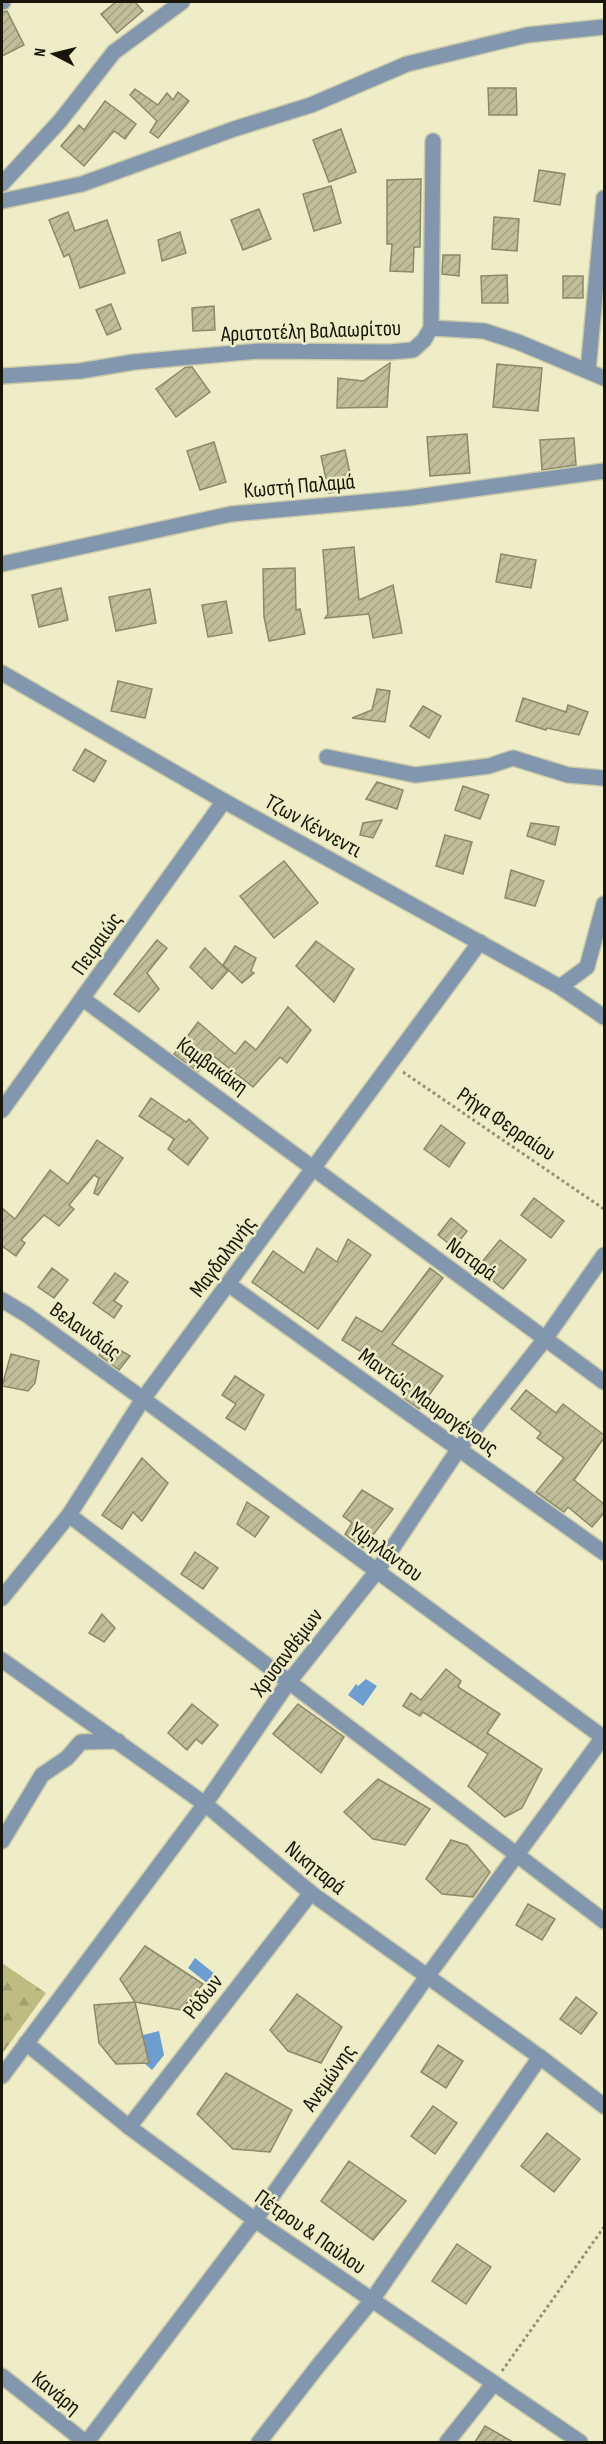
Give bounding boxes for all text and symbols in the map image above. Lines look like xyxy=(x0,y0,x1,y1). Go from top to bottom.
north arrow xyxy=(24,24,84,84)
text: N xyxy=(31,47,51,58)
street label: Αριστοτέλη Βαλαωρίτου xyxy=(219,315,402,348)
street label: Κωστή Παλαμά xyxy=(242,468,357,505)
street label: Τζων Κέννεντι xyxy=(260,788,367,864)
street label: Πειραιώς xyxy=(66,907,129,980)
street label: Καμβακάκη xyxy=(171,1031,253,1101)
street label: Ρήγα Φερραίου xyxy=(452,1081,561,1167)
street label: Μαγδαληνής xyxy=(184,1211,262,1303)
street label: Νοταρά xyxy=(441,1232,502,1287)
street label: Βελανιδιάς xyxy=(44,1296,126,1366)
street label: Μαντώς Μαυρογένους xyxy=(353,1342,503,1462)
street label: Υψηλάντου xyxy=(344,1517,428,1588)
street label: Χρυσανθέμων xyxy=(245,1603,329,1703)
street label: Νικηταρά xyxy=(279,1836,351,1901)
street label: Ρόδων xyxy=(177,1969,229,2025)
street label: Ανεμώνης xyxy=(296,2039,362,2118)
street label: Πέτρου & Παύλου xyxy=(249,2184,371,2281)
street label: Κανάρη xyxy=(26,2365,86,2421)

